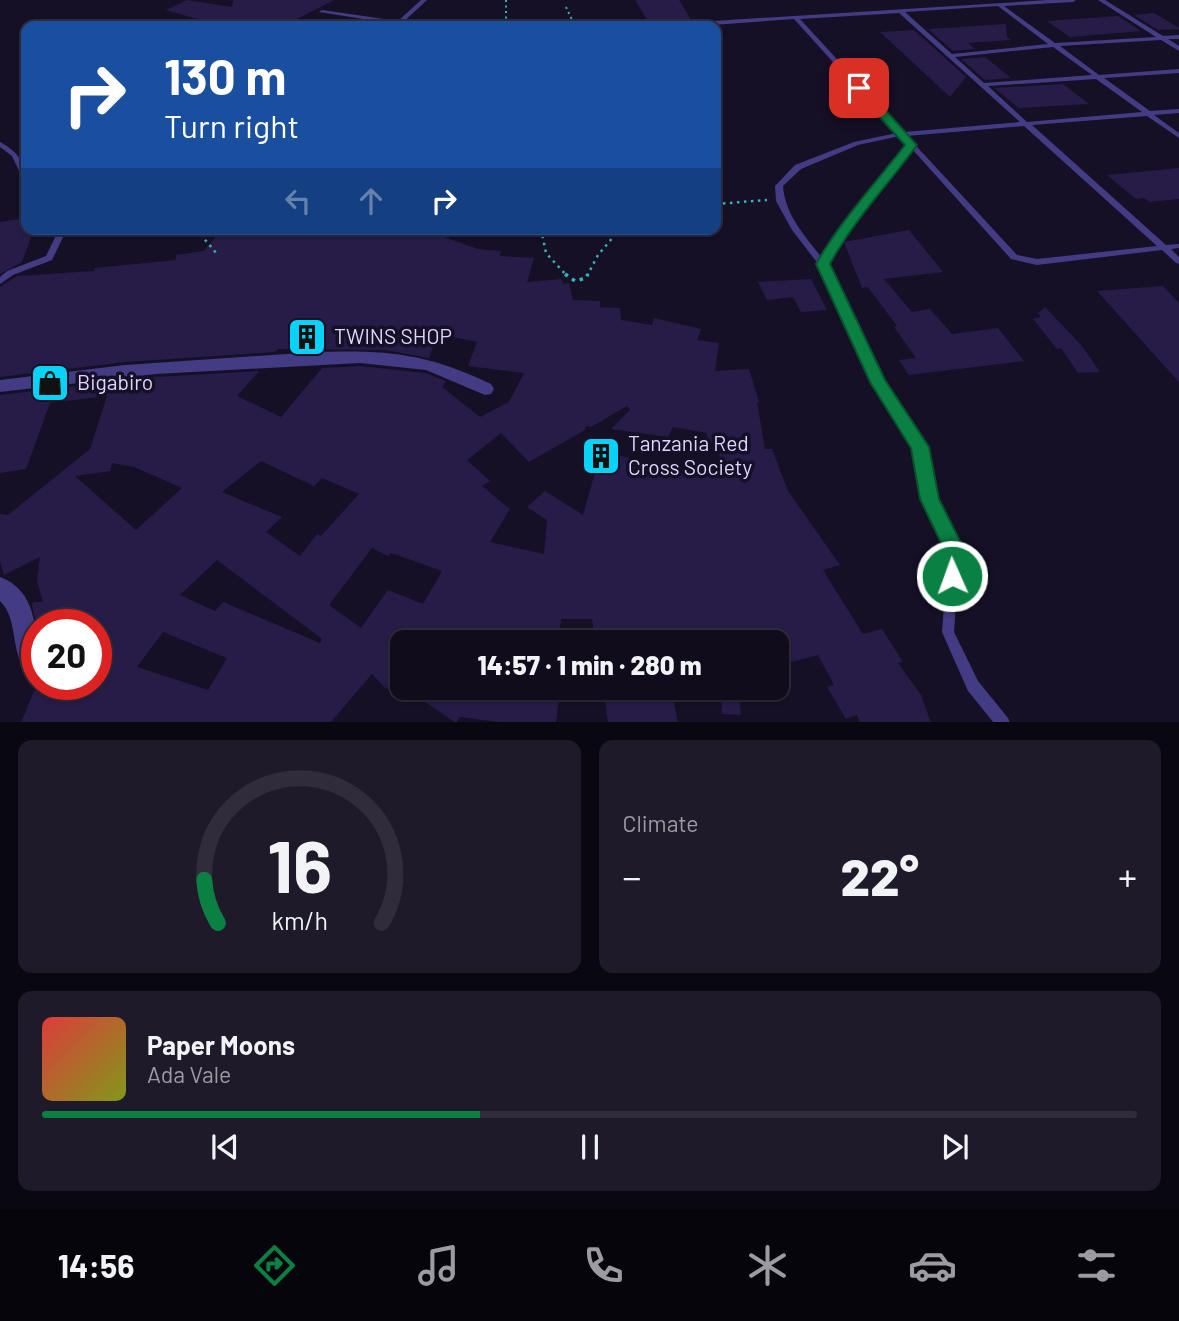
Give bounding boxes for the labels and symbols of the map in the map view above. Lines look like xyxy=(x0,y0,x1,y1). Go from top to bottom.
pin xyxy=(829,58,889,118)
building icon: TWINS SHOP xyxy=(286,316,328,358)
place label: TWINS SHOP xyxy=(334,323,452,348)
shop icon: Bigabiro xyxy=(29,362,71,404)
place label: Bigabiro xyxy=(77,369,153,394)
place label: Tanzania Red Cross Society xyxy=(628,430,752,479)
building icon: Tanzania Red Cross Society xyxy=(580,435,622,477)
position arrow xyxy=(915,539,989,613)
speed limit sign: 20 xyxy=(21,609,112,700)

